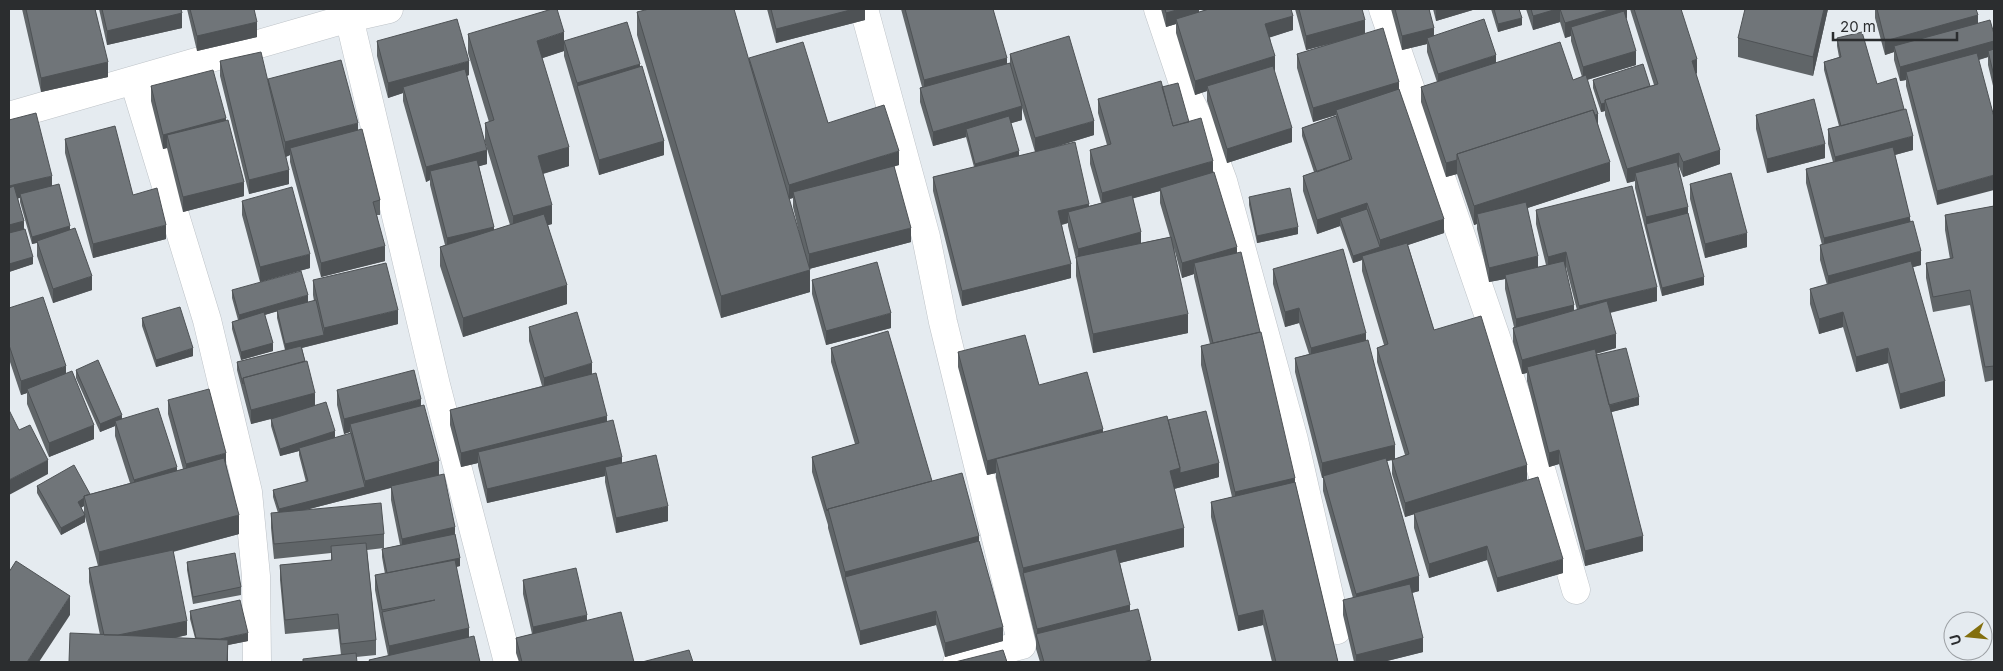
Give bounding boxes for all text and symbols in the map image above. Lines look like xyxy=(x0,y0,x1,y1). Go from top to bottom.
scale bar xyxy=(1833,10,1957,42)
text: 20 m xyxy=(1840,17,1876,36)
north arrow xyxy=(1943,611,1993,661)
text: U xyxy=(1945,632,1965,647)

